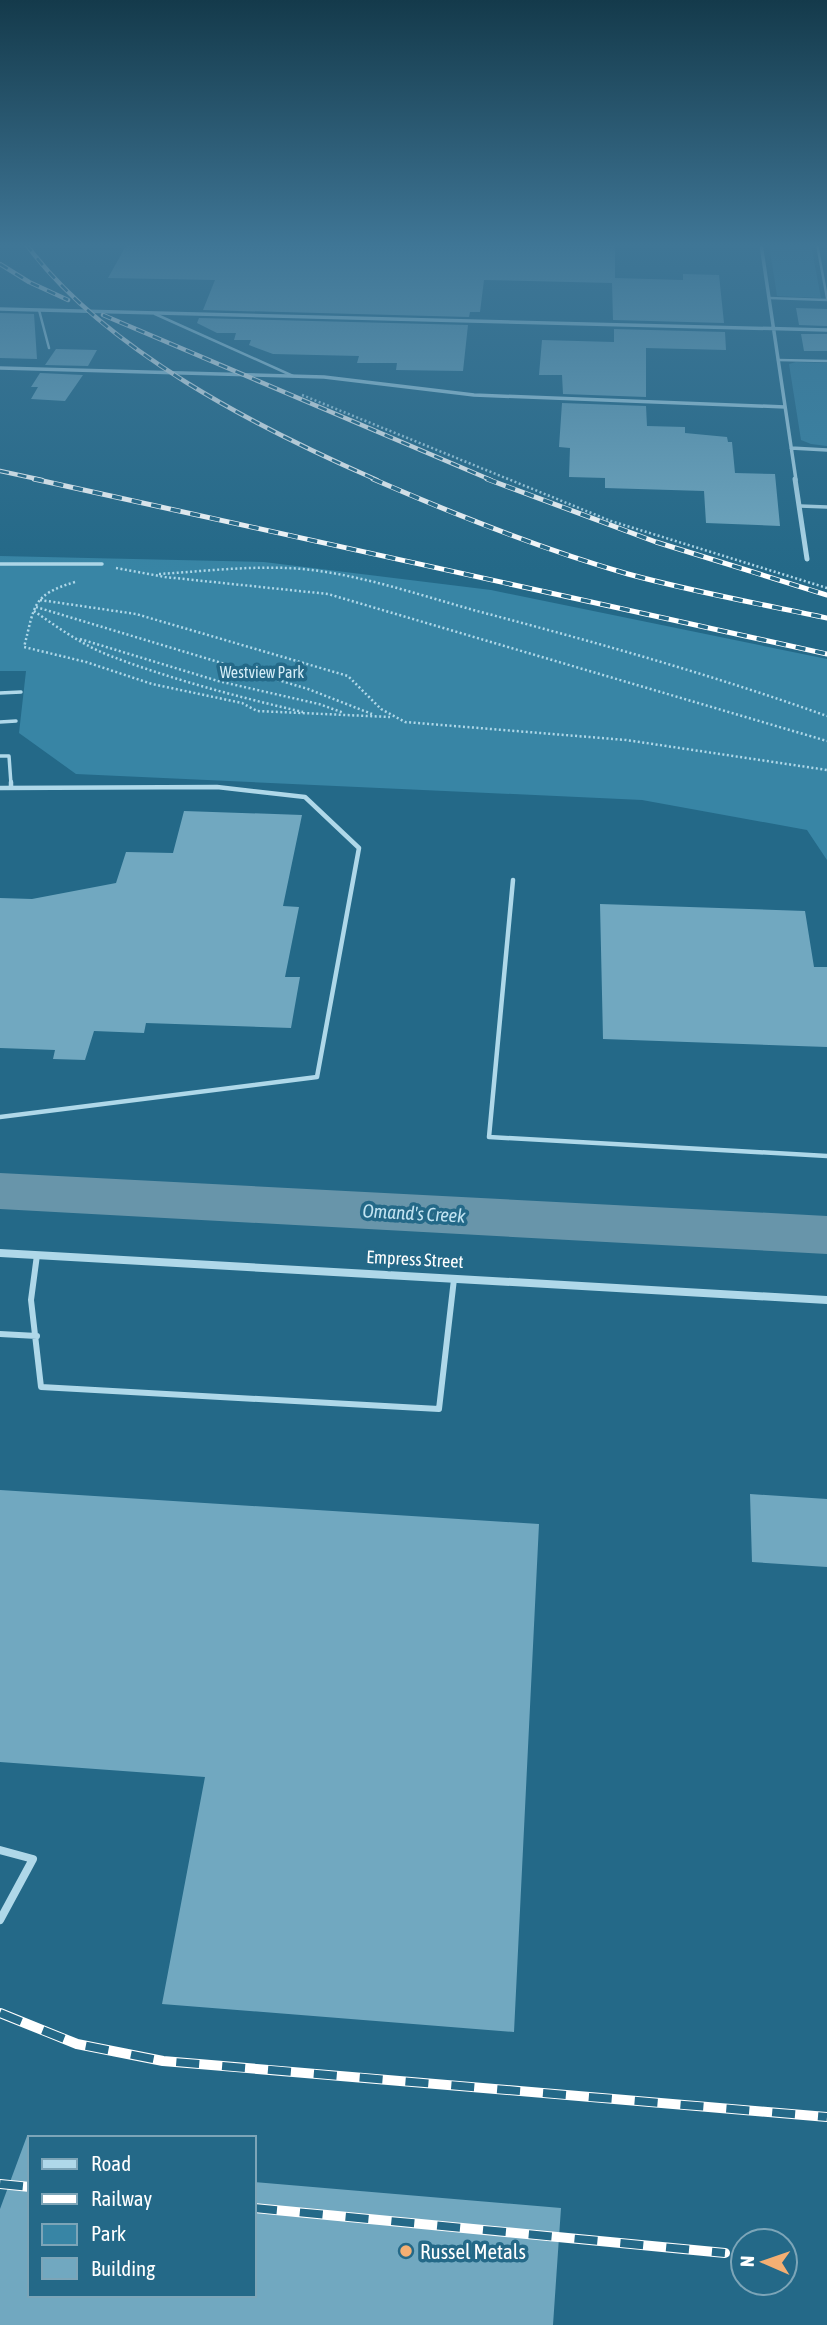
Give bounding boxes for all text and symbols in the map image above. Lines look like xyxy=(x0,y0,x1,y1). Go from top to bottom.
park label: Westview Park xyxy=(220,663,304,681)
water label: Omand's Creek xyxy=(362,1199,467,1227)
street label: Empress Street xyxy=(366,1246,464,1272)
legend xyxy=(28,2136,256,2297)
text: Road xyxy=(91,2151,131,2175)
text: Railway xyxy=(91,2186,153,2210)
text: Park xyxy=(91,2221,126,2245)
north arrow xyxy=(729,2227,799,2297)
place label: Russel Metals xyxy=(420,2239,526,2263)
marker: Russel Metals xyxy=(398,2243,414,2259)
text: N xyxy=(736,2255,758,2267)
text: Building xyxy=(91,2256,155,2280)

